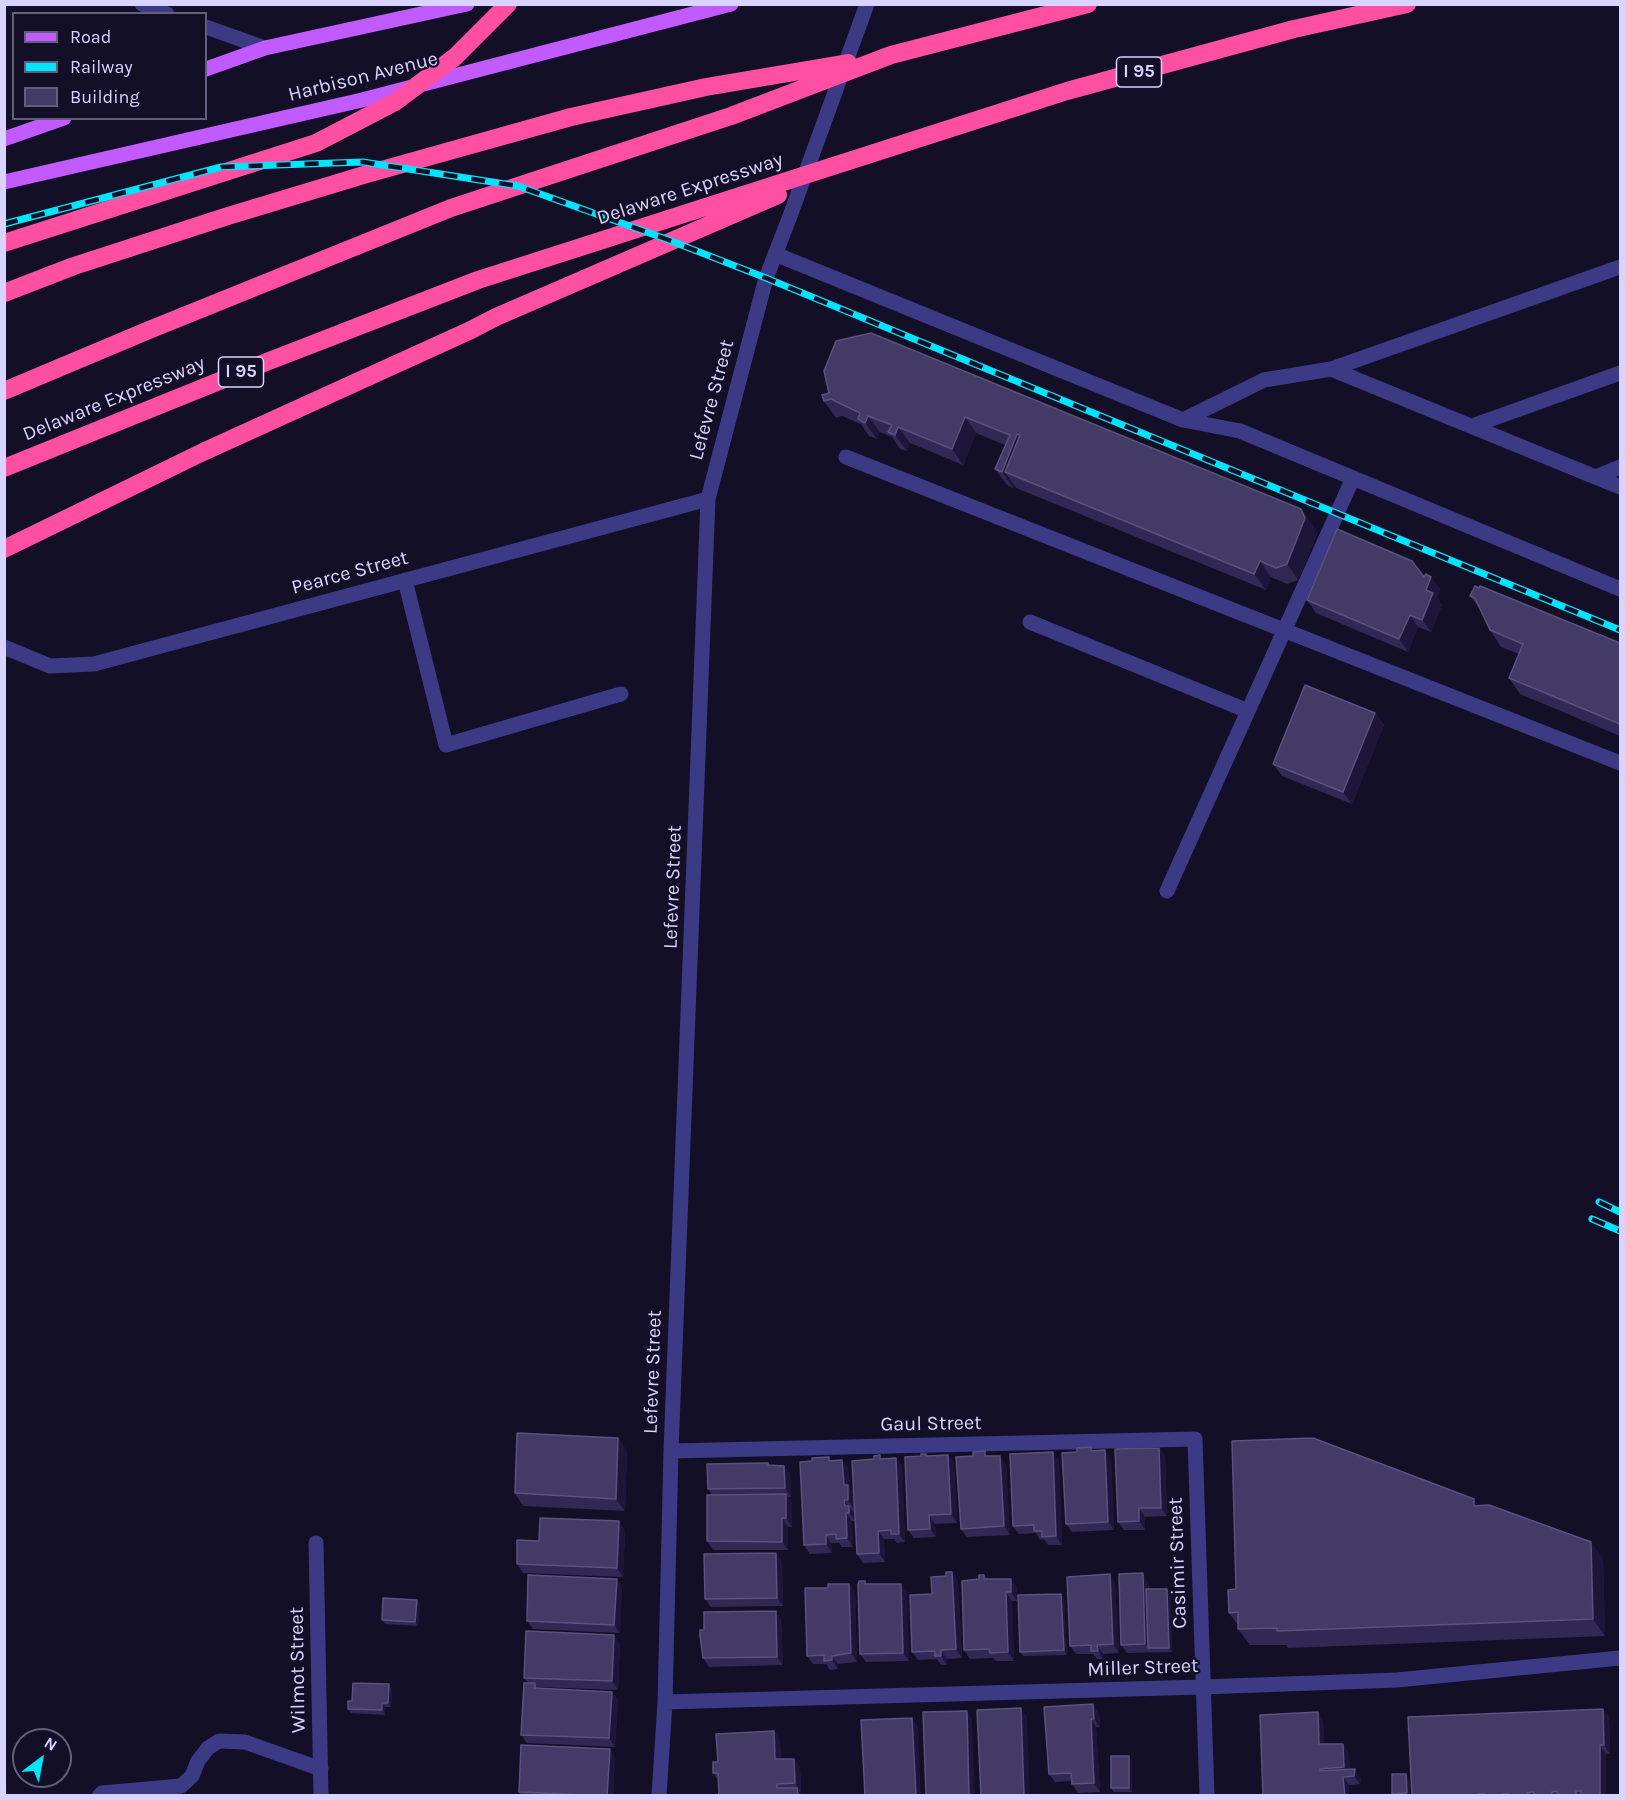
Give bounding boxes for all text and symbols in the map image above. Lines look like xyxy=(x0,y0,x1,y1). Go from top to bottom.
legend xyxy=(12,12,207,120)
text: Road xyxy=(70,26,111,48)
street label: Harbison Avenue xyxy=(286,47,440,107)
text: Railway xyxy=(70,56,133,78)
road number: I 95 xyxy=(1116,57,1162,87)
text: Building xyxy=(70,86,140,108)
street label: Delaware Expressway xyxy=(594,148,786,230)
street label: Lefevre Street xyxy=(684,337,740,463)
street label: Delaware Expressway xyxy=(19,351,209,447)
road number: I 95 xyxy=(218,357,264,387)
street label: Pearce Street xyxy=(289,546,411,600)
street label: Lefevre Street xyxy=(659,825,687,949)
street label: Lefevre Street xyxy=(639,1310,667,1434)
street label: Gaul Street xyxy=(880,1411,982,1437)
street label: Casimir Street xyxy=(1164,1497,1192,1629)
street label: Wilmot Street xyxy=(285,1607,311,1733)
street label: Miller Street xyxy=(1087,1654,1199,1682)
north arrow xyxy=(12,1728,72,1788)
text: N xyxy=(41,1733,61,1755)

